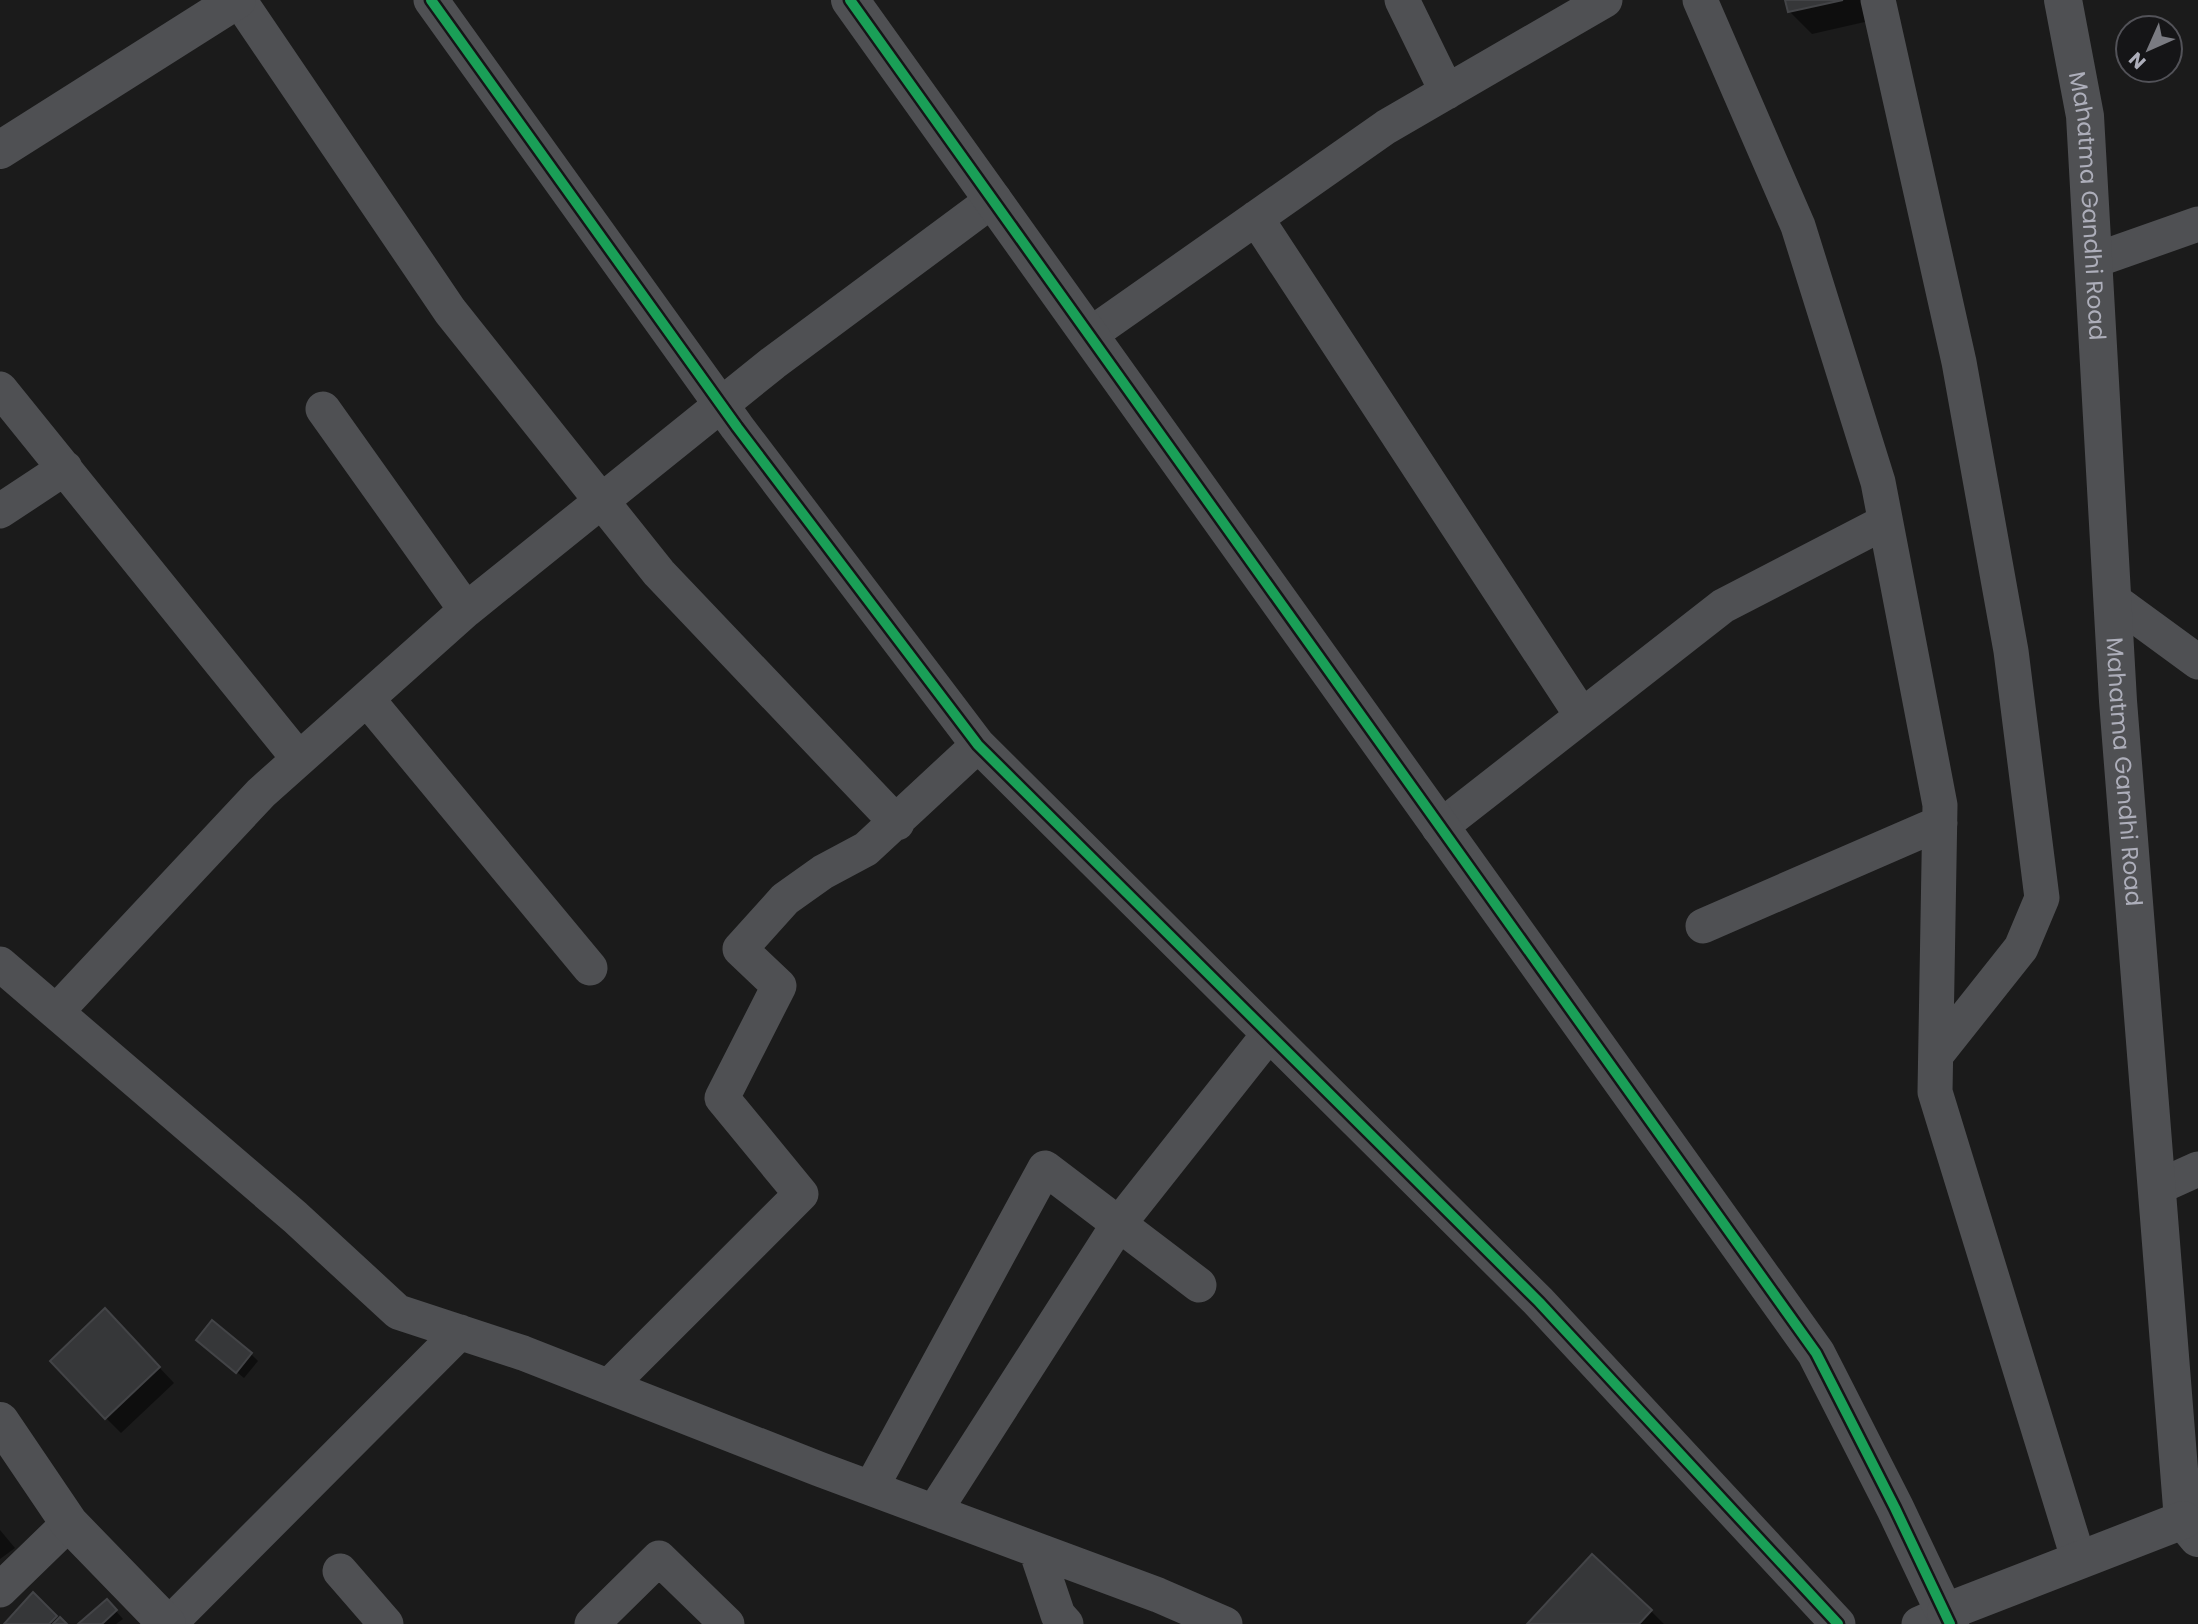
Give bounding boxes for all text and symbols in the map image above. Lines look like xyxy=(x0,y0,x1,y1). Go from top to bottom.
north arrow xyxy=(2114,14,2184,84)
text: N xyxy=(2123,46,2152,75)
street label: Mahatma Gandhi Road xyxy=(2061,69,2114,341)
street label: Mahatma Gandhi Road xyxy=(2098,636,2150,907)

